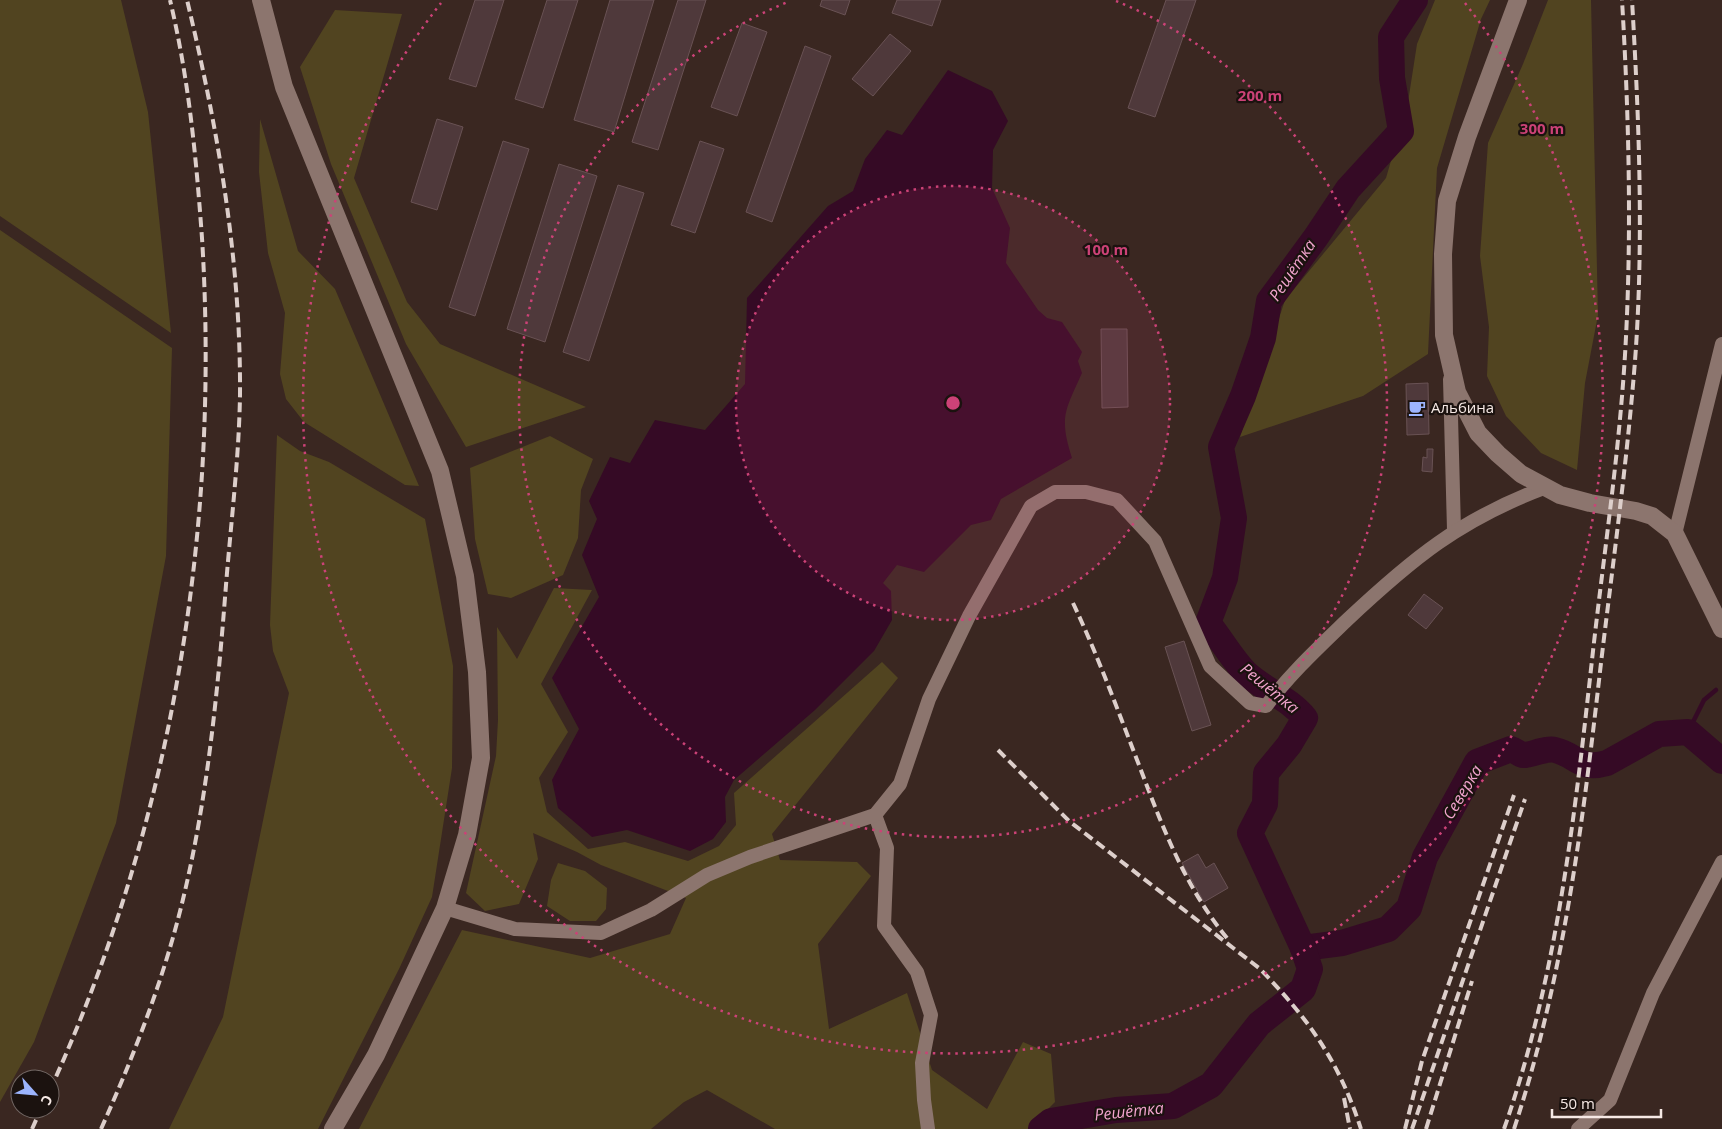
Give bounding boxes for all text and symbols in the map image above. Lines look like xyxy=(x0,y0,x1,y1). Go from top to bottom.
text: 200 m xyxy=(1238,85,1282,105)
text: 300 m xyxy=(1520,118,1564,138)
water label: Решётка xyxy=(1263,235,1321,305)
text: 100 m xyxy=(1084,239,1128,259)
centre of rings xyxy=(944,394,962,412)
place label: Альбина xyxy=(1431,397,1494,417)
cafe icon: Альбина xyxy=(1407,398,1427,418)
water label: Решётка xyxy=(1236,658,1304,718)
water label: Северка xyxy=(1437,761,1487,823)
north arrow xyxy=(10,1069,60,1119)
scale bar xyxy=(1552,1086,1661,1118)
text: С xyxy=(37,1092,58,1108)
text: 50 m xyxy=(1560,1093,1595,1113)
water label: Решётка xyxy=(1093,1096,1165,1126)

